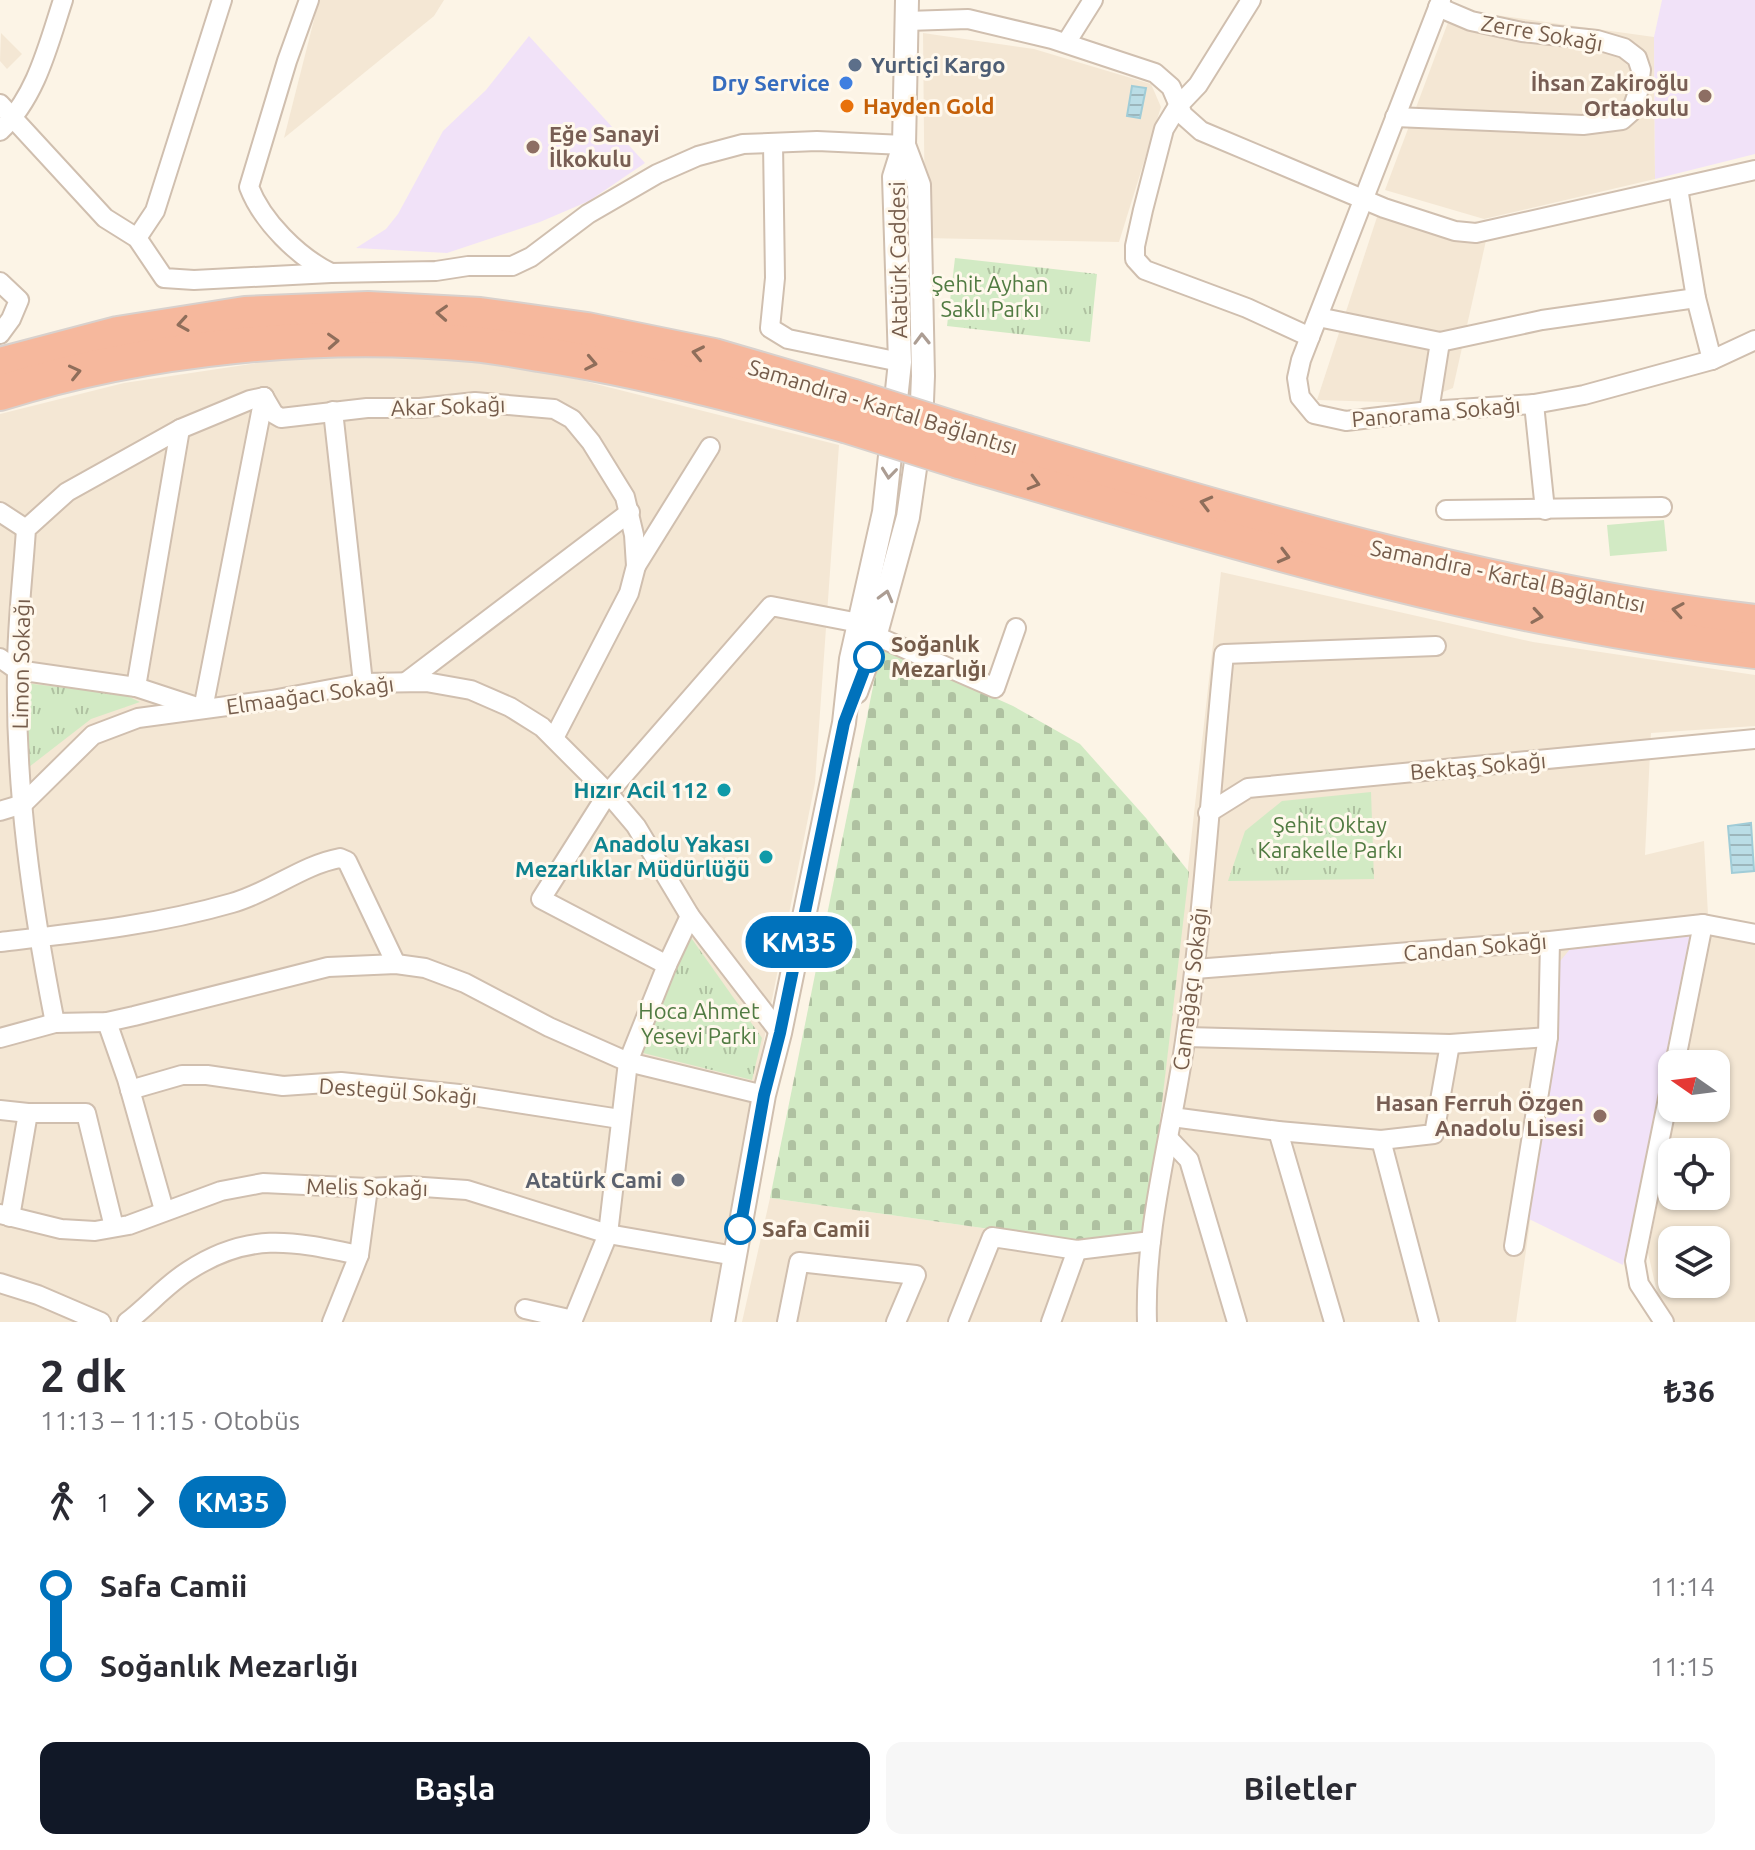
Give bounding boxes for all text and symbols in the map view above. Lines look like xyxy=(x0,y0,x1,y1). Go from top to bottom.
street label: Zerre Sokağı xyxy=(1479,10,1605,56)
place label: Yurtiçi Kargo xyxy=(871,52,1006,78)
marker: Yurtiçi Kargo xyxy=(846,56,864,74)
place label: Dry Service xyxy=(712,70,830,95)
place label: İhsan Zakiroğlu Ortaokulu xyxy=(1531,70,1689,120)
marker: Dry Service xyxy=(837,74,855,92)
marker: İhsan Zakiroğlu Ortaokulu xyxy=(1696,87,1714,105)
place label: Hayden Gold xyxy=(863,93,994,118)
marker: Hayden Gold xyxy=(838,97,856,115)
place label: Eğe Sanayi İlkokulu xyxy=(549,121,660,171)
marker: Eğe Sanayi İlkokulu xyxy=(524,138,542,156)
street label: Atatürk Caddesi xyxy=(884,181,911,339)
park label: Şehit Ayhan Saklı Parkı xyxy=(932,271,1048,321)
one-way arrow xyxy=(435,305,448,322)
one-way arrow xyxy=(176,315,190,332)
one-way arrow xyxy=(327,332,340,349)
one-way arrow xyxy=(914,332,931,345)
one-way arrow xyxy=(692,345,706,362)
one-way arrow xyxy=(584,353,598,370)
street label: Samandıra - Kartal Bağlantısı xyxy=(746,354,1021,459)
one-way arrow xyxy=(68,364,81,381)
street label: Akar Sokağı xyxy=(390,391,506,420)
street label: Panorama Sokağı xyxy=(1350,392,1521,431)
one-way arrow xyxy=(880,467,897,480)
one-way arrow xyxy=(1027,474,1041,490)
one-way arrow xyxy=(1200,495,1214,512)
street label: Samandıra - Kartal Bağlantısı xyxy=(1368,534,1648,617)
one-way arrow xyxy=(1276,546,1290,563)
one-way arrow xyxy=(877,589,894,603)
street label: Limon Sokağı xyxy=(7,598,34,730)
one-way arrow xyxy=(1671,603,1685,620)
one-way arrow xyxy=(1530,607,1544,624)
place label: Soğanlık Mezarlığı xyxy=(891,631,987,681)
marker: Soğanlık Mezarlığı xyxy=(854,642,884,672)
street label: Elmaağacı Sokağı xyxy=(224,670,395,719)
street label: Bektaş Sokağı xyxy=(1409,747,1547,784)
place label: Hızır Acil 112 xyxy=(573,777,708,802)
marker: Hızır Acil 112 xyxy=(715,781,733,799)
park label: Şehit Oktay Karakelle Parkı xyxy=(1258,812,1402,862)
place label: Anadolu Yakası Mezarlıklar Müdürlüğü xyxy=(515,831,750,881)
marker: Anadolu Yakası Mezarlıklar Müdürlüğü xyxy=(757,848,775,866)
street label: Camağaçı Sokağı xyxy=(1167,906,1212,1072)
line badge: KM35 xyxy=(743,916,855,968)
text: KM35 xyxy=(761,926,837,957)
street label: Candan Sokağı xyxy=(1402,928,1548,965)
park label: Hoca Ahmet Yesevi Parkı xyxy=(638,998,760,1048)
north arrow xyxy=(1658,1050,1730,1122)
map controls xyxy=(1658,1050,1730,1298)
street label: Destegül Sokağı xyxy=(318,1072,478,1109)
place label: Hasan Ferruh Özgen Anadolu Lisesi xyxy=(1375,1090,1584,1140)
marker: Hasan Ferruh Özgen Anadolu Lisesi xyxy=(1591,1107,1609,1125)
button: locate xyxy=(1658,1138,1730,1210)
place label: Atatürk Cami xyxy=(525,1167,662,1192)
marker: Atatürk Cami xyxy=(669,1171,687,1189)
street label: Melis Sokağı xyxy=(306,1173,428,1200)
marker: Safa Camii xyxy=(725,1214,755,1244)
place label: Safa Camii xyxy=(762,1216,870,1241)
button: layers xyxy=(1658,1226,1730,1298)
text: 2 dk xyxy=(40,1351,126,1400)
text: ₺36 xyxy=(1664,1374,1715,1408)
text: 11:13 – 11:15 · Otobüs xyxy=(40,1406,300,1435)
icon: walk xyxy=(40,1480,84,1524)
icon: forward xyxy=(123,1480,167,1524)
text: KM35 xyxy=(195,1486,270,1517)
text: 1 xyxy=(96,1488,111,1517)
text: Safa Camii xyxy=(100,1569,247,1603)
text: 11:14 xyxy=(1650,1572,1715,1601)
text: Soğanlık Mezarlığı xyxy=(100,1649,358,1683)
text: 11:15 xyxy=(1650,1652,1715,1681)
button: Başla xyxy=(40,1742,870,1834)
button: Biletler xyxy=(886,1742,1715,1834)

